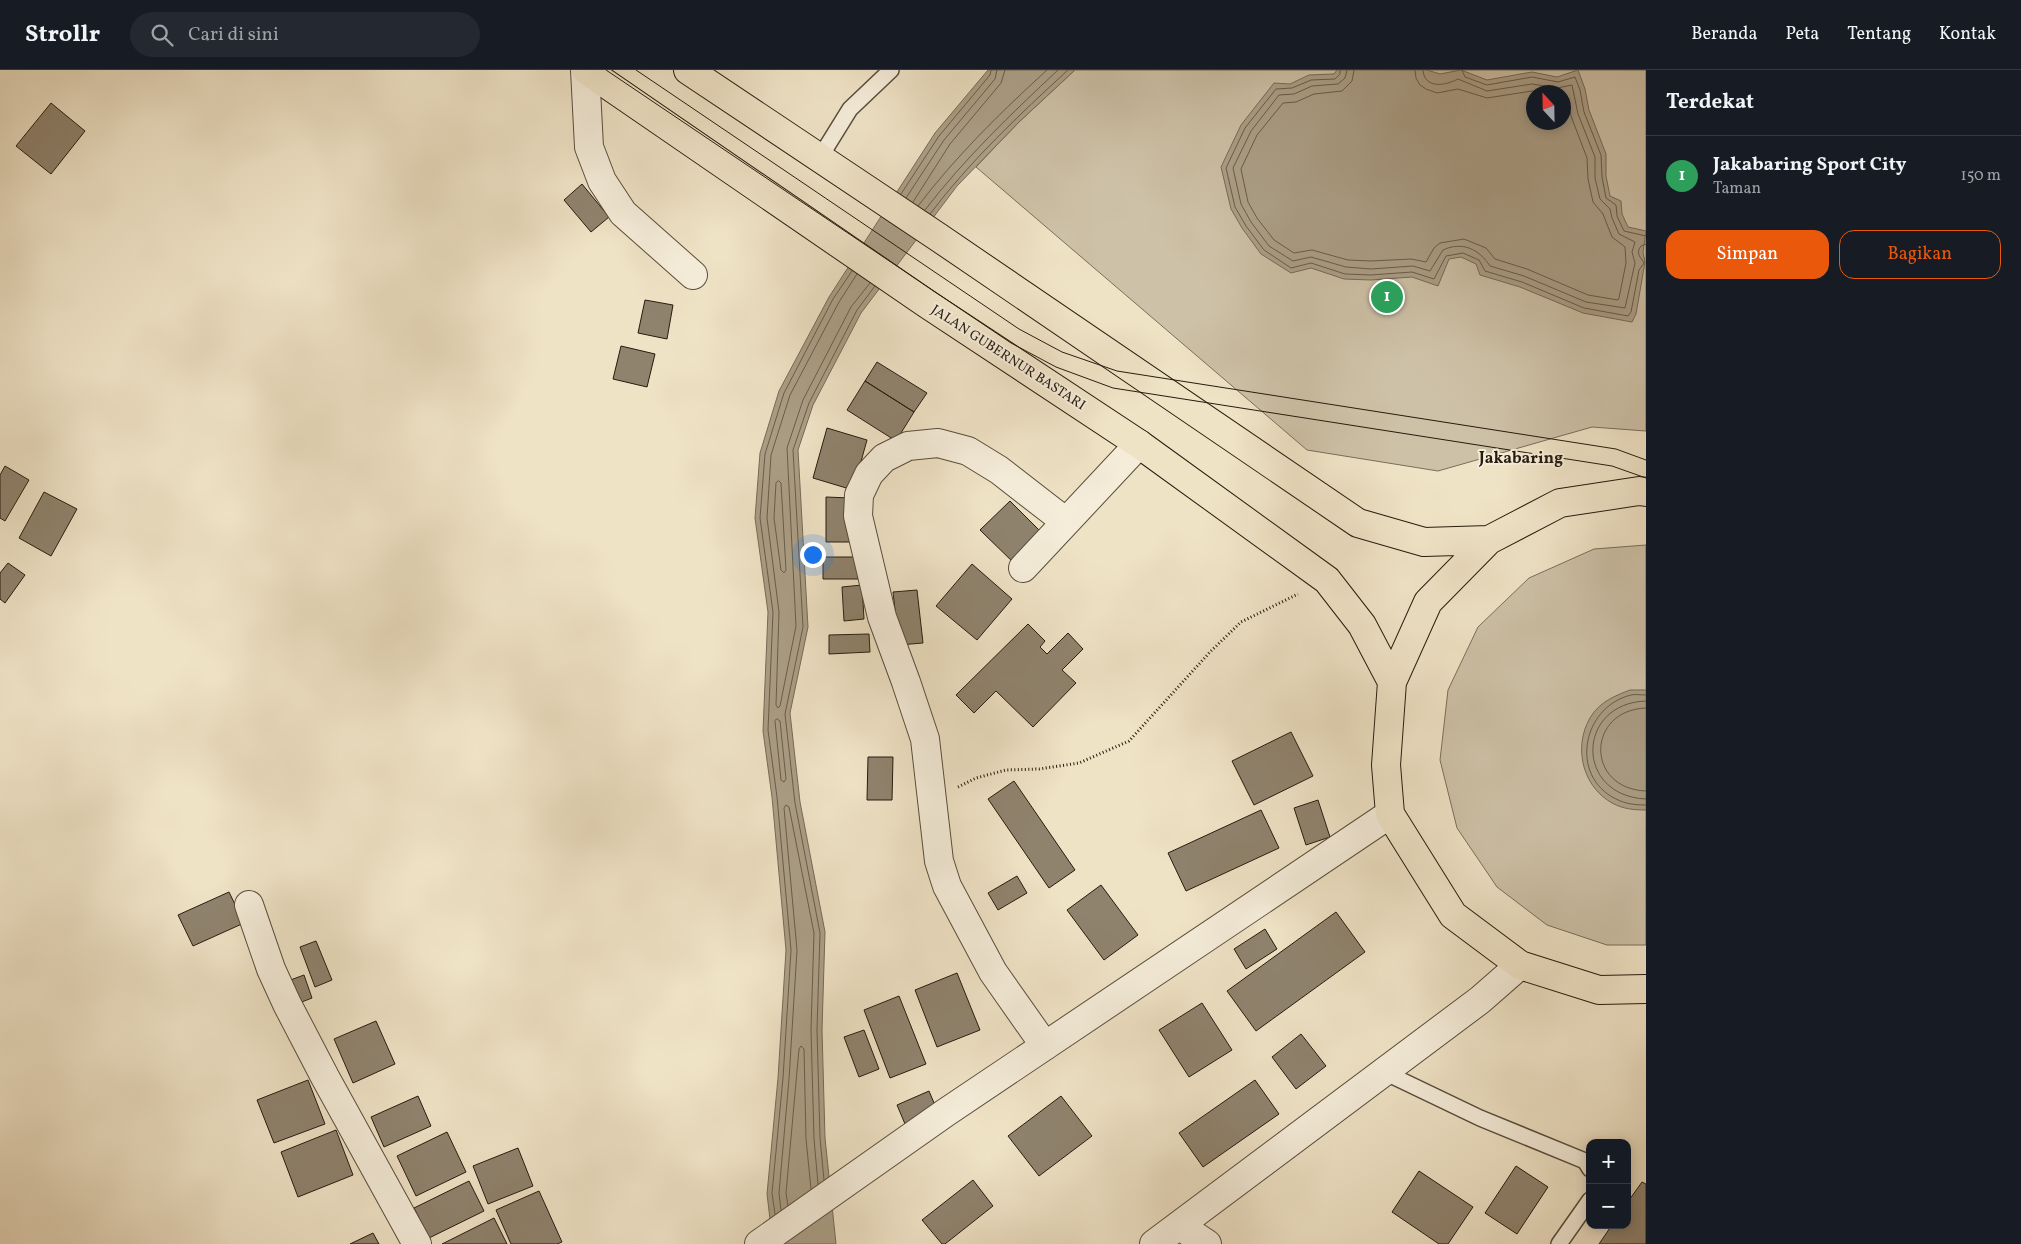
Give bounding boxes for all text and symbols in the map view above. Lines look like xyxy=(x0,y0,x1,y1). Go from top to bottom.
search box xyxy=(130,12,480,57)
text: Strollr xyxy=(25,18,100,52)
icon: search xyxy=(148,21,176,49)
text: Cari di sini xyxy=(188,22,279,48)
text: Beranda xyxy=(1691,22,1757,47)
text: Peta xyxy=(1785,22,1819,47)
text: Tentang xyxy=(1847,22,1911,47)
text: Kontak xyxy=(1939,22,1996,47)
north arrow xyxy=(1526,85,1571,130)
text: Terdekat xyxy=(1666,88,1754,117)
text: Jakabaring Sport City xyxy=(1713,152,1906,178)
text: 1 xyxy=(1679,165,1685,187)
text: 150 m xyxy=(1960,165,2001,187)
text: Taman xyxy=(1713,178,1761,200)
button: Simpan xyxy=(1666,230,1829,279)
button: Bagikan xyxy=(1839,230,2001,279)
pin: 1 xyxy=(1371,278,1403,316)
street label: JALAN GUBERNUR BASTARI xyxy=(927,301,1089,415)
district label: Jakabaring xyxy=(1478,448,1563,470)
your location xyxy=(800,542,826,568)
map controls xyxy=(1586,1139,1631,1229)
button: + xyxy=(1586,1139,1631,1184)
button: − xyxy=(1586,1184,1631,1229)

